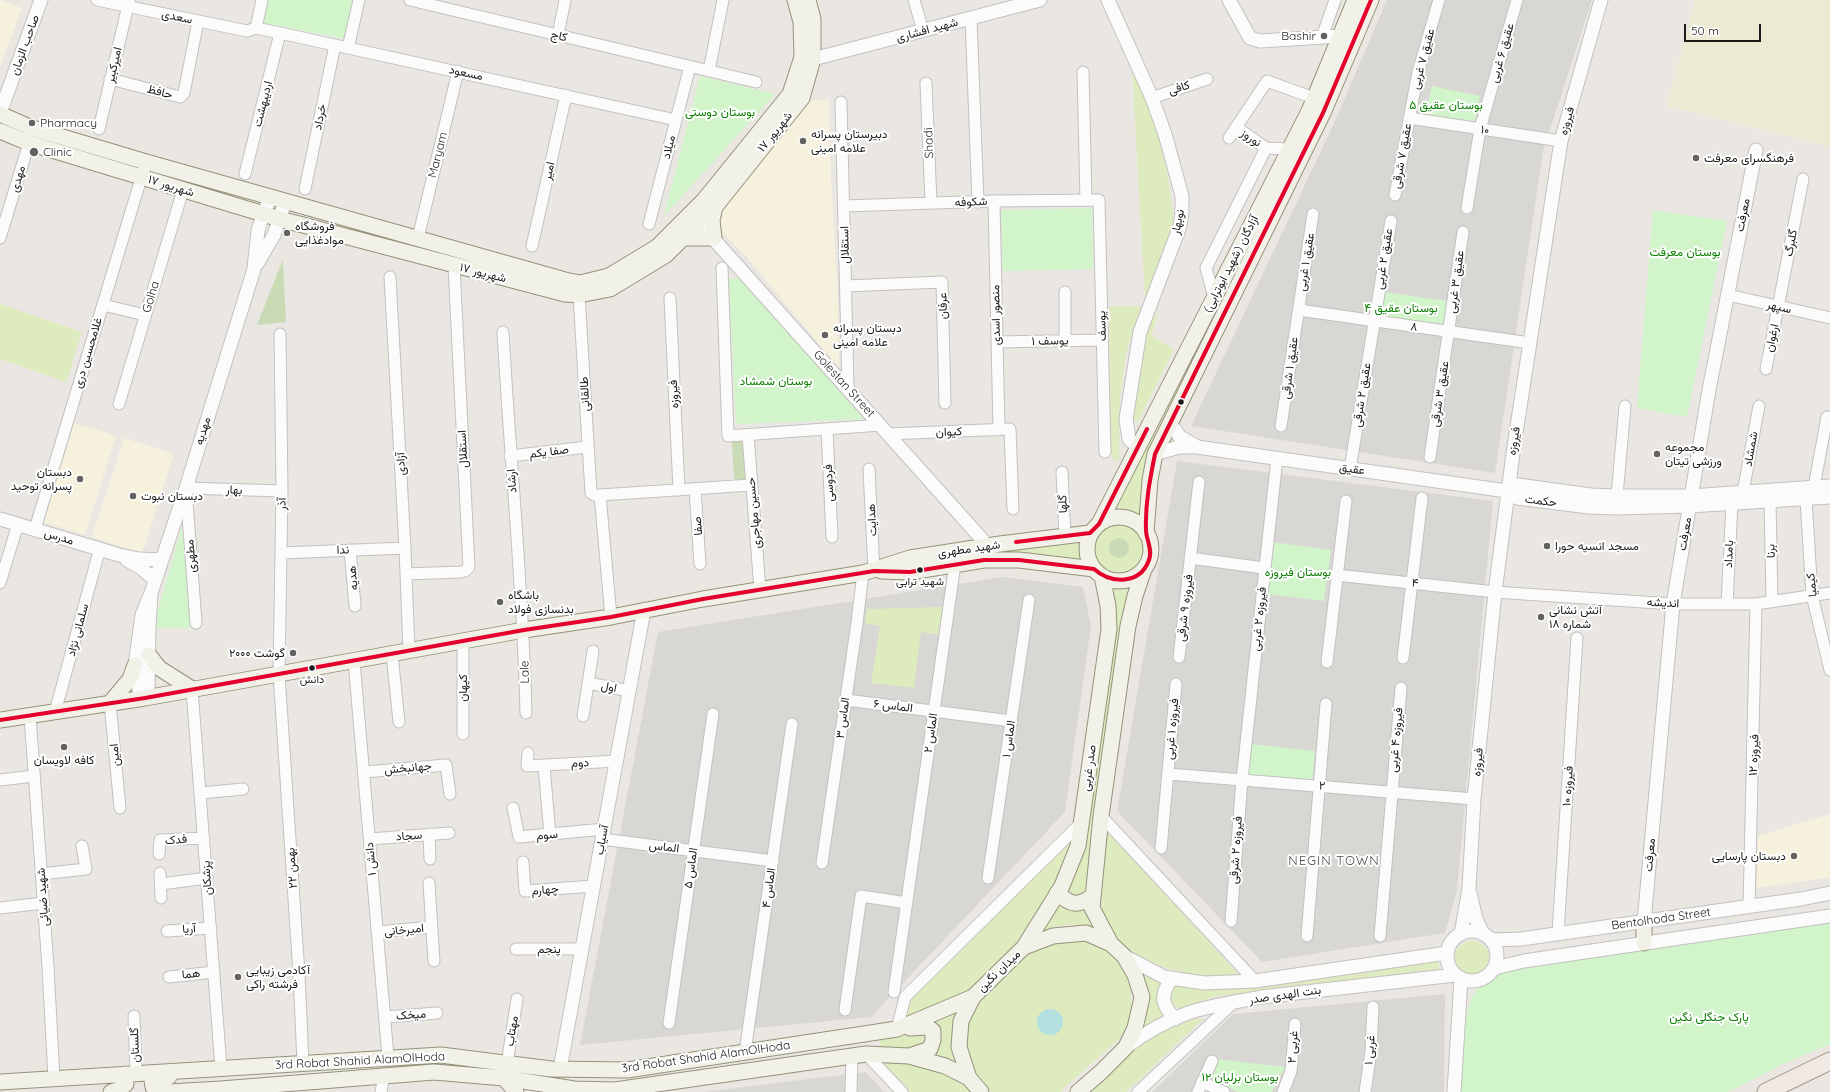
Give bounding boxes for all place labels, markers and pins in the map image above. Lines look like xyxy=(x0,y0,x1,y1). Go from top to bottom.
place label: Bashir xyxy=(1281,29,1316,43)
marker: Bashir xyxy=(1319,31,1329,41)
place label: Pharmacy xyxy=(40,116,97,130)
marker: Pharmacy xyxy=(27,118,37,128)
place label: دبیرستان پسرانه علامه امینی xyxy=(811,127,887,155)
marker: دبیرستان پسرانه علامه امینی xyxy=(798,136,808,146)
place label: Clinic xyxy=(43,145,72,159)
marker: Clinic xyxy=(28,146,40,158)
place label: فرهنگسرای معرفت xyxy=(1704,151,1794,165)
marker: فرهنگسرای معرفت xyxy=(1691,153,1701,163)
place label: فروشگاه موادغذایی xyxy=(295,219,344,247)
marker: فروشگاه موادغذایی xyxy=(282,228,292,238)
place label: دبستان پسرانه علامه امینی xyxy=(833,321,902,349)
marker: دبستان پسرانه علامه امینی xyxy=(820,330,830,340)
unlabelled marker xyxy=(1176,397,1186,407)
place label: مجموعه ورزشی تیتان xyxy=(1665,440,1722,468)
marker: مجموعه ورزشی تیتان xyxy=(1652,449,1662,459)
place label: دبستان پسرانه توحید xyxy=(11,465,72,493)
marker: دبستان پسرانه توحید xyxy=(75,474,85,484)
place label: دبستان نبوت xyxy=(141,489,203,503)
marker: دبستان نبوت xyxy=(128,491,138,501)
place label: مسجد انسیه حورا xyxy=(1555,539,1639,553)
marker: مسجد انسیه حورا xyxy=(1542,541,1552,551)
marker: شهید ترابی xyxy=(915,565,925,575)
place label: شهید ترابی xyxy=(896,575,944,589)
place label: باشگاه بدنسازی فولاد xyxy=(508,588,574,616)
marker: باشگاه بدنسازی فولاد xyxy=(495,597,505,607)
place label: آتش نشانی شماره ۱۸ xyxy=(1549,603,1602,631)
marker: آتش نشانی شماره ۱۸ xyxy=(1536,612,1546,622)
place label: گوشت ۲۰۰۰ xyxy=(229,646,285,660)
marker: گوشت ۲۰۰۰ xyxy=(288,648,298,658)
marker: دانش xyxy=(307,663,317,673)
place label: دانش xyxy=(300,673,324,687)
marker: کافه لاویسان xyxy=(59,742,69,752)
place label: کافه لاویسان xyxy=(34,753,94,767)
place label: دبستان پارسایی xyxy=(1712,849,1786,863)
marker: دبستان پارسایی xyxy=(1789,851,1799,861)
place label: آکادمی زیبایی فرشته راکی xyxy=(246,963,310,991)
marker: آکادمی زیبایی فرشته راکی xyxy=(233,972,243,982)

